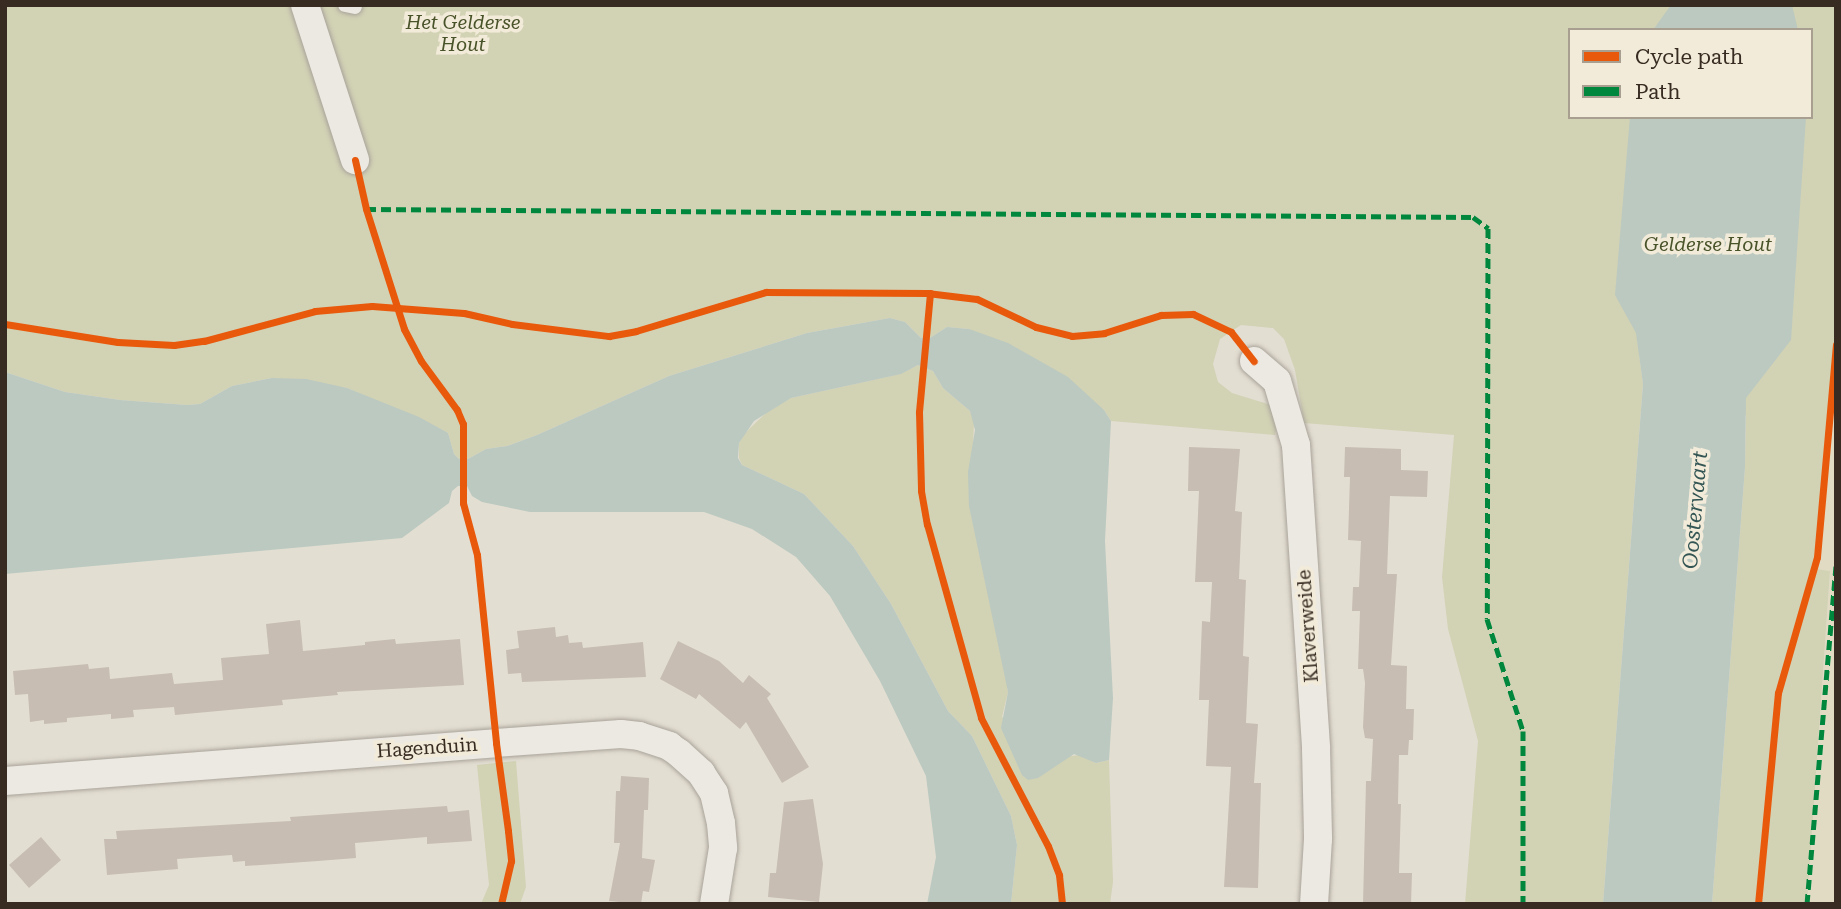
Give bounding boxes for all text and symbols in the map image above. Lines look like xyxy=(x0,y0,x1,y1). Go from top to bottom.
park label: Het Gelderse Hout xyxy=(406,12,520,56)
legend xyxy=(1568,28,1813,119)
text: Cycle path xyxy=(1635,45,1743,69)
text: Path xyxy=(1635,80,1681,104)
park label: Gelderse Hout xyxy=(1644,234,1772,256)
water label: Oostervaart xyxy=(1677,450,1713,570)
street label: Klaverweide xyxy=(1293,569,1323,683)
street label: Hagenduin xyxy=(376,733,478,763)

